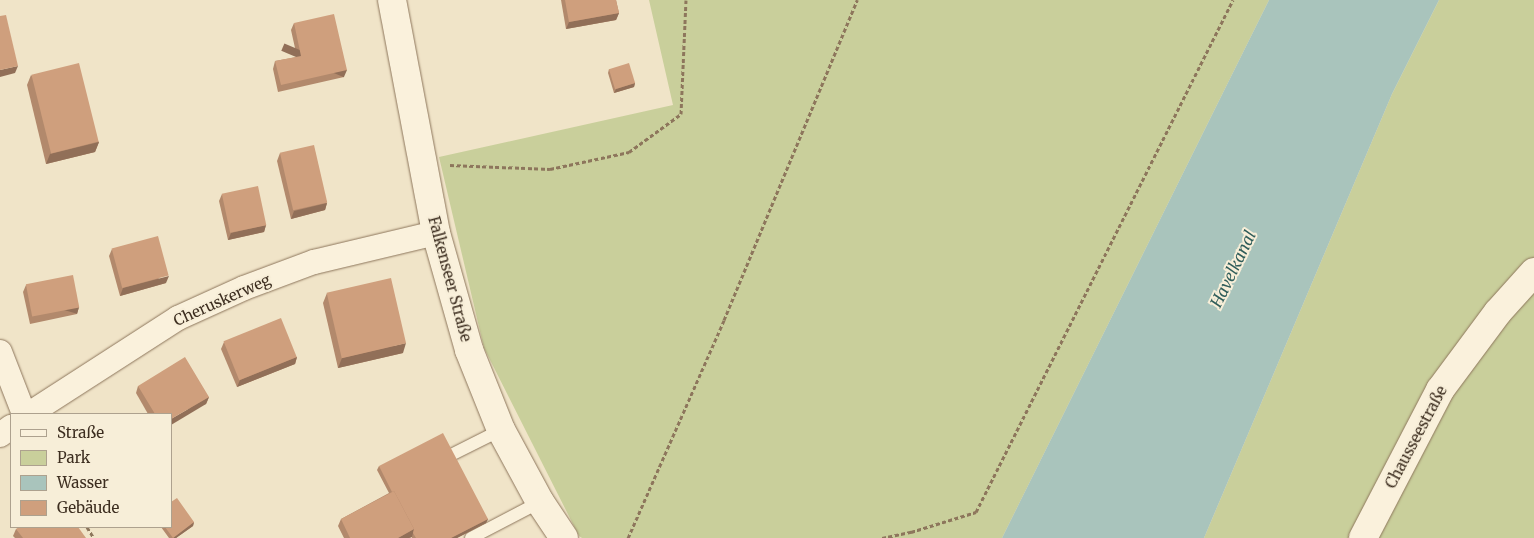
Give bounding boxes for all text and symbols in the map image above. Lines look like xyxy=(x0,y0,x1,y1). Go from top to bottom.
street label: Falkenseer Straße xyxy=(425,214,475,344)
water label: Havelkanal xyxy=(1206,227,1260,311)
street label: Cheruskerweg xyxy=(171,271,273,329)
street label: Chausseestraße xyxy=(1381,383,1451,491)
legend xyxy=(10,413,172,528)
text: Straße xyxy=(57,423,104,442)
text: Park xyxy=(57,448,90,467)
text: Wasser xyxy=(57,473,109,492)
text: Gebäude xyxy=(57,498,119,517)

